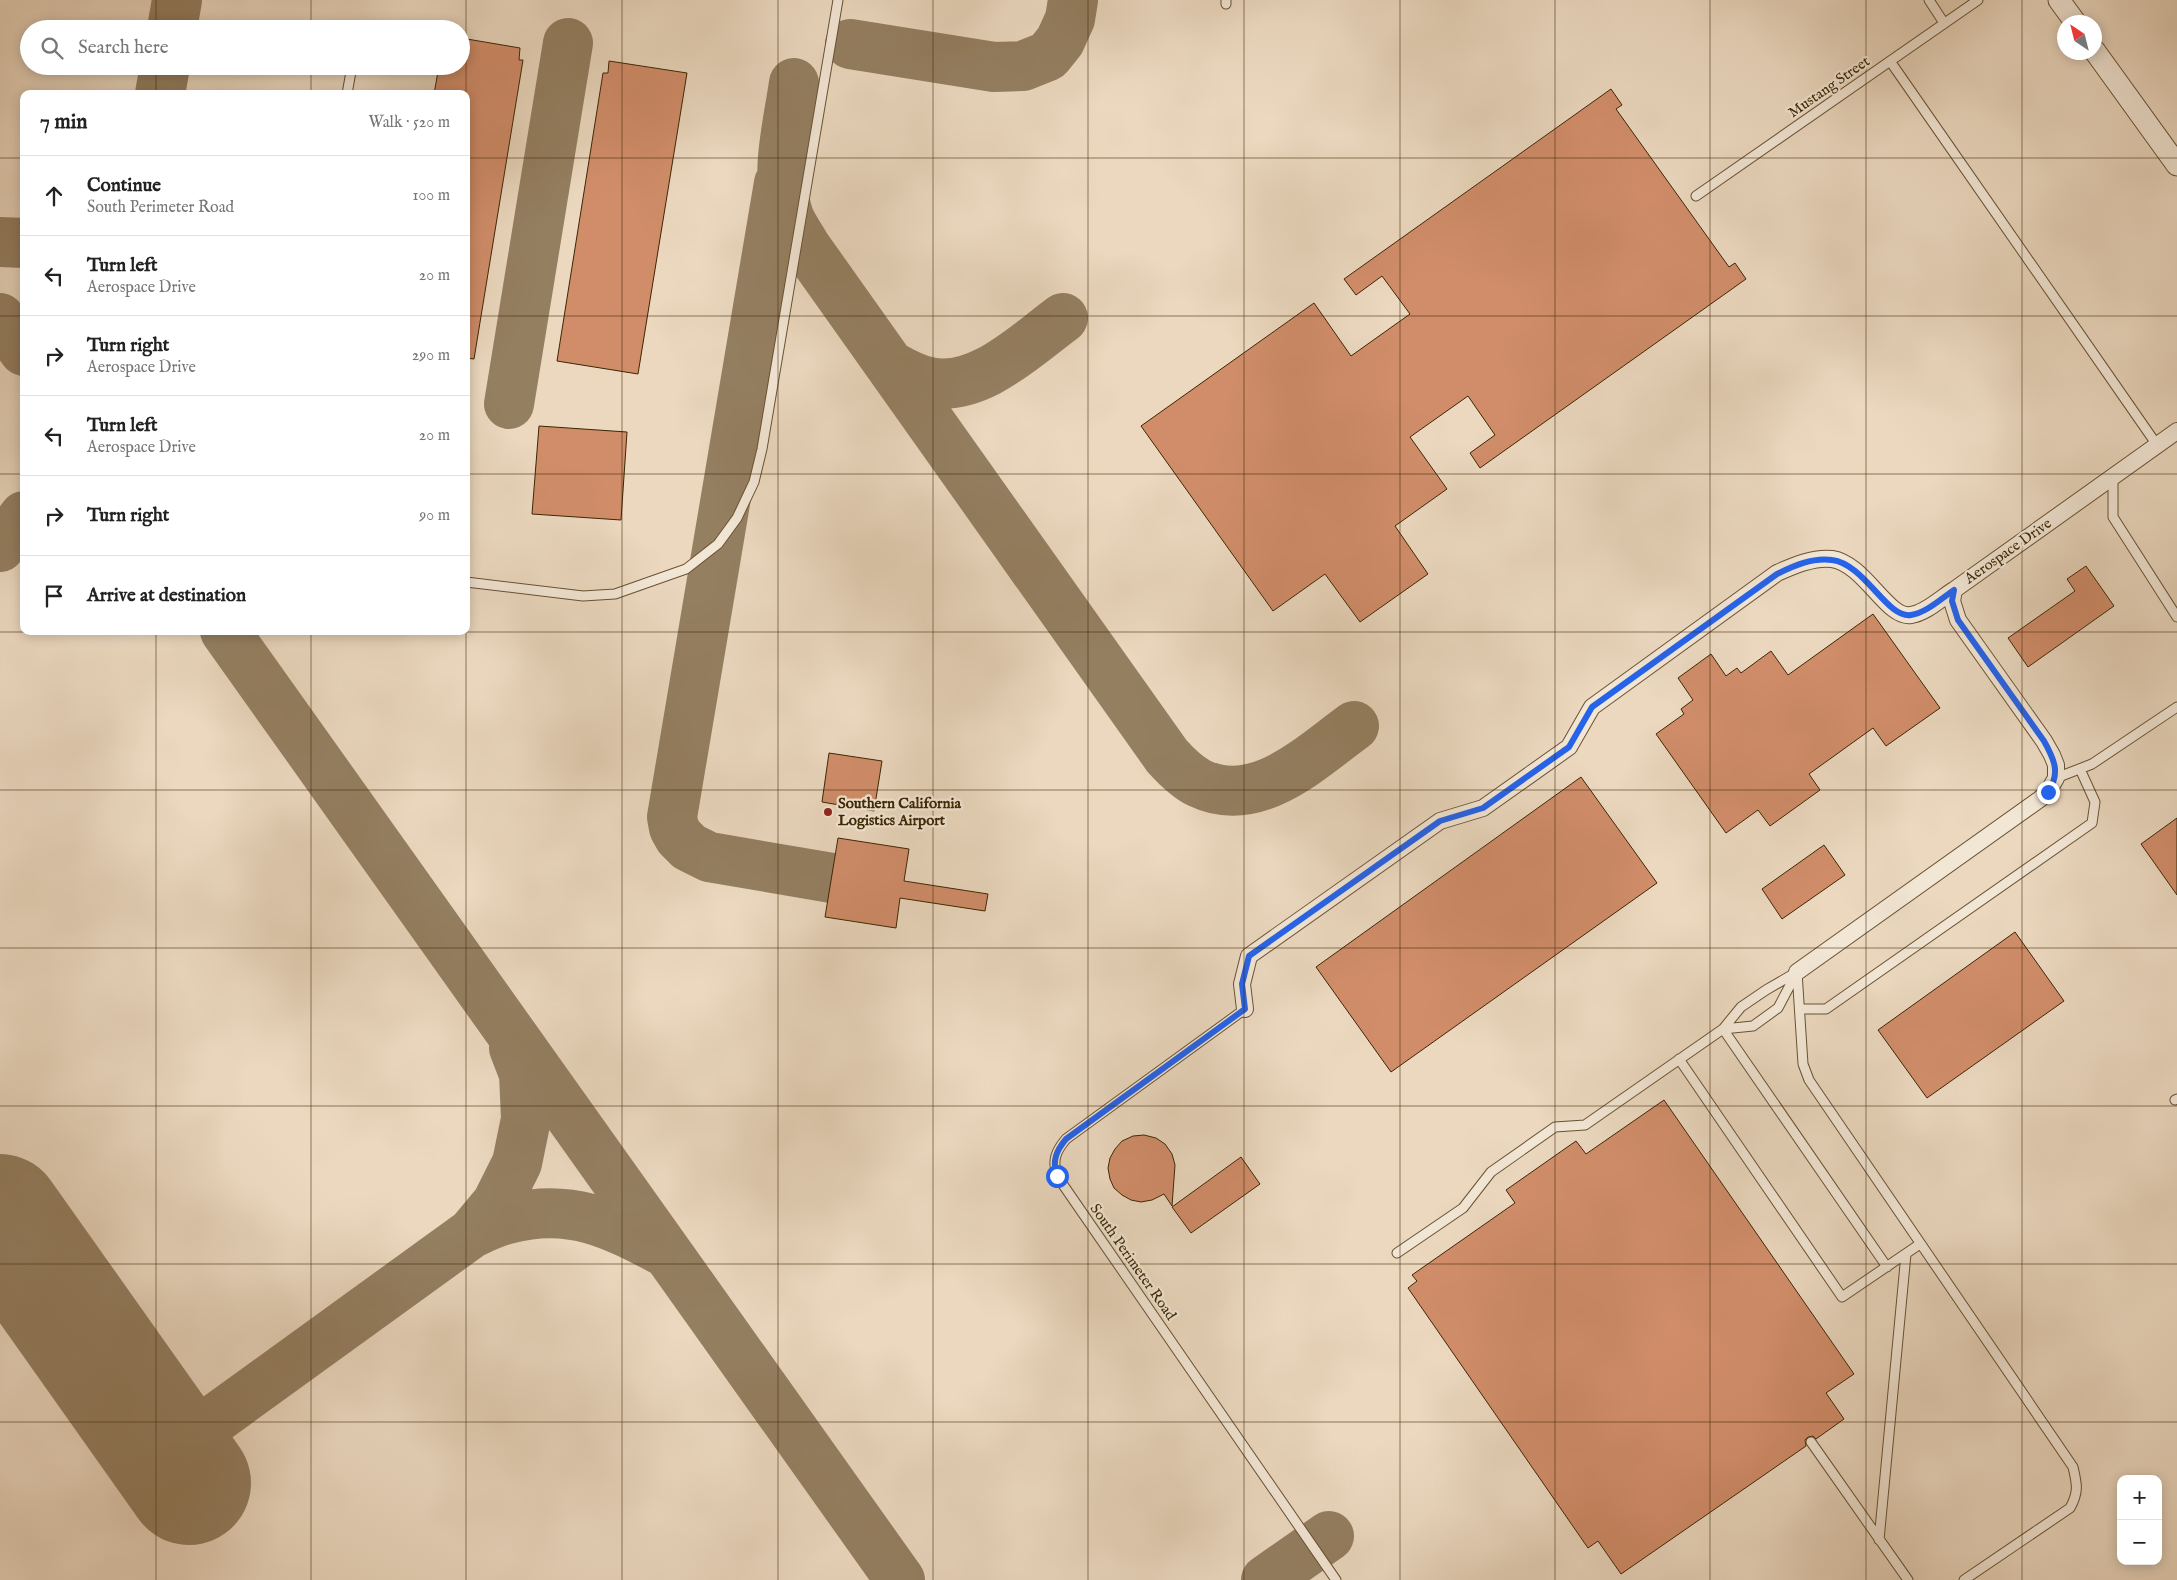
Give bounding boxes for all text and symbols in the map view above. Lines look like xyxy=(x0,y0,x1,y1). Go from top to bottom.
north arrow xyxy=(2057,15,2102,60)
search box xyxy=(20,20,470,75)
icon: search xyxy=(38,34,66,62)
text: Search here xyxy=(78,36,169,60)
street label: Mustang Street xyxy=(1785,52,1873,122)
text: 7 min xyxy=(40,109,87,136)
text: Walk · 520 m xyxy=(368,113,450,133)
text: Continue xyxy=(87,174,161,198)
icon: ahead xyxy=(40,182,68,210)
text: 100 m xyxy=(413,186,450,206)
text: South Perimeter Road xyxy=(87,198,234,218)
text: Turn left xyxy=(87,254,158,278)
icon: left xyxy=(40,262,68,290)
text: 20 m xyxy=(419,266,450,286)
text: Aerospace Drive xyxy=(87,278,196,298)
text: Turn right xyxy=(87,334,169,358)
icon: right xyxy=(40,342,68,370)
text: 290 m xyxy=(412,346,450,366)
text: Aerospace Drive xyxy=(87,358,196,378)
text: Turn left xyxy=(87,414,158,438)
icon: left xyxy=(40,422,68,450)
text: 20 m xyxy=(419,426,450,446)
text: Aerospace Drive xyxy=(87,438,196,458)
icon: right xyxy=(40,502,68,530)
text: Turn right xyxy=(87,504,169,528)
text: 90 m xyxy=(419,506,450,526)
street label: Aerospace Drive xyxy=(1960,514,2055,589)
icon: arrive xyxy=(40,582,68,610)
text: Arrive at destination xyxy=(87,584,246,608)
route end xyxy=(2037,781,2060,804)
place label: Southern California Logistics Airport xyxy=(838,794,961,830)
marker: Southern California Logistics Airport xyxy=(822,806,834,818)
route start xyxy=(1046,1165,1069,1188)
street label: South Perimeter Road xyxy=(1086,1200,1181,1325)
map controls xyxy=(2117,1475,2162,1565)
button: + xyxy=(2117,1475,2162,1520)
button: − xyxy=(2117,1520,2162,1565)

